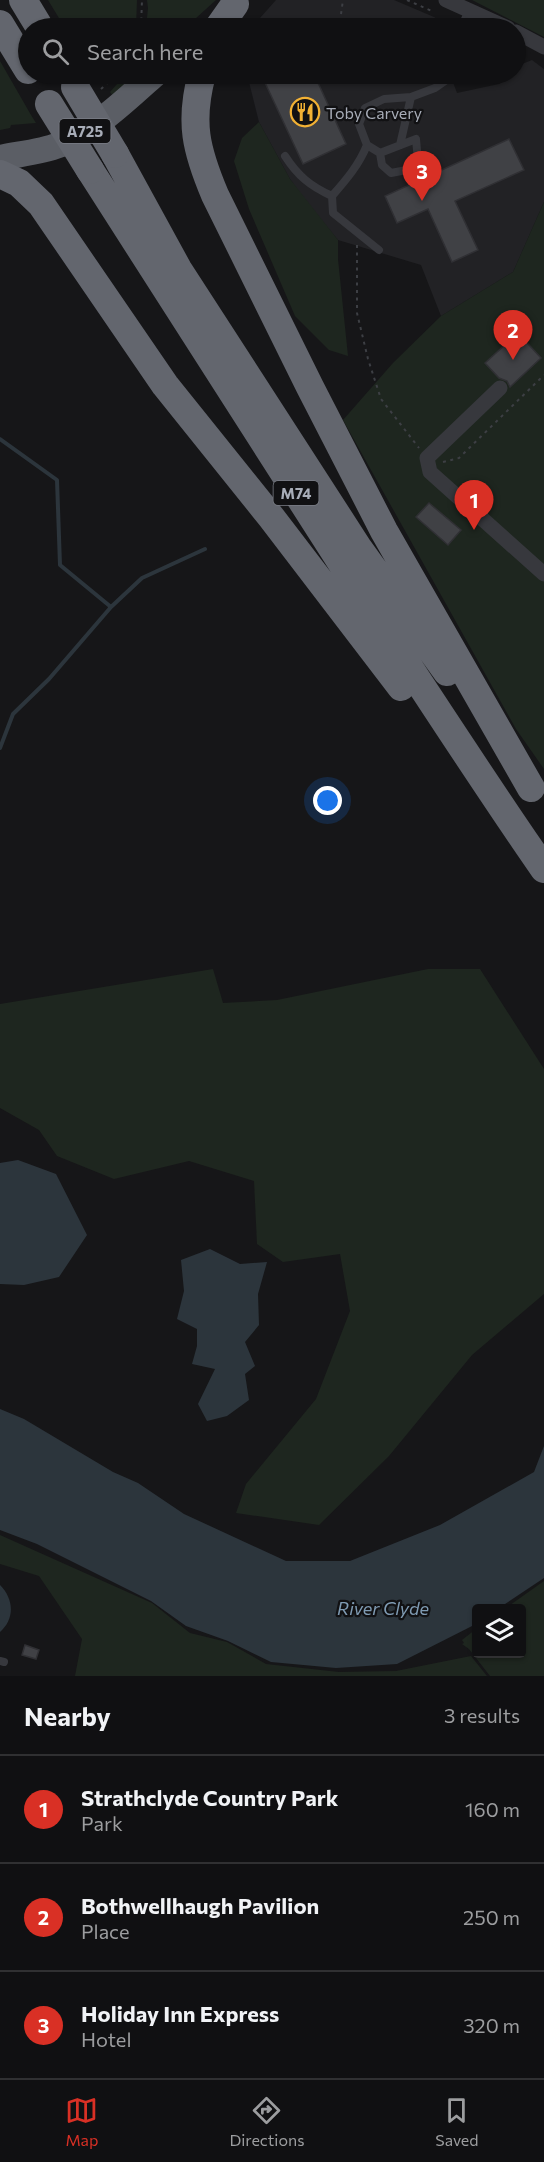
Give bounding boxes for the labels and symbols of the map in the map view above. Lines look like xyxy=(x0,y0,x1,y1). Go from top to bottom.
restaurant icon: Toby Carvery xyxy=(289,96,321,128)
place label: Toby Carvery xyxy=(326,103,422,122)
road number: A725 xyxy=(60,119,110,143)
pin: 3 xyxy=(402,152,442,201)
pin: 2 xyxy=(494,310,532,360)
pin: 1 xyxy=(454,480,494,530)
road number: M74 xyxy=(274,481,318,505)
your location xyxy=(313,786,342,815)
water label: River Clyde xyxy=(337,1597,429,1619)

